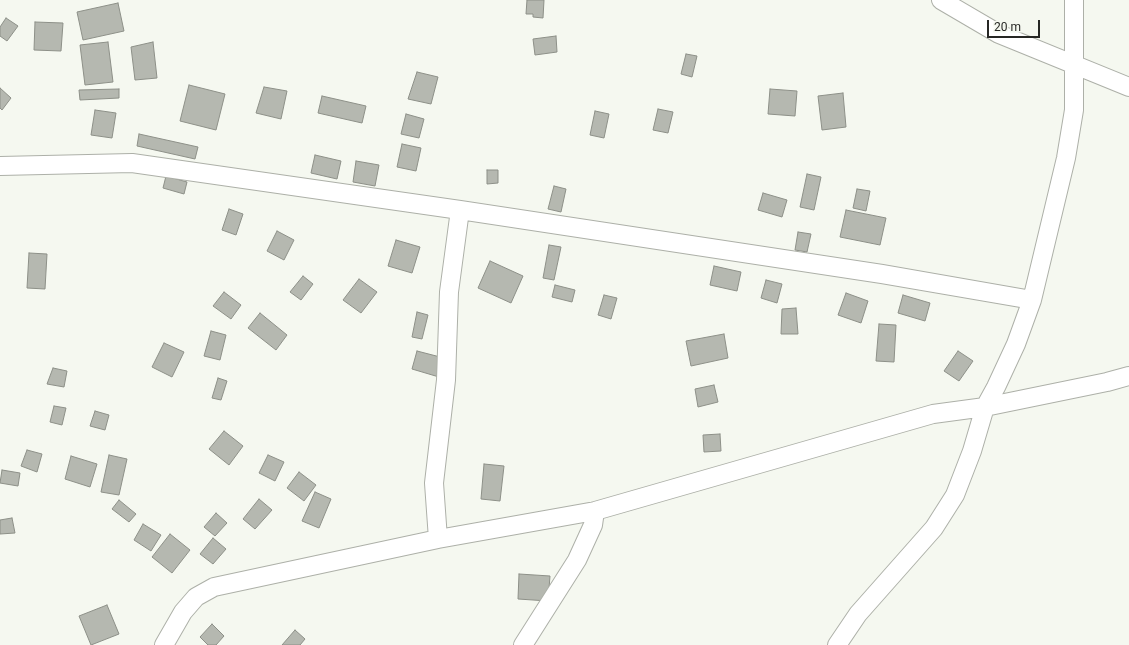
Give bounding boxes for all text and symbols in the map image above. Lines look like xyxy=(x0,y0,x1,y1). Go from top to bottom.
scale bar xyxy=(989,12,1042,38)
text: 20 m xyxy=(994,20,1021,34)

